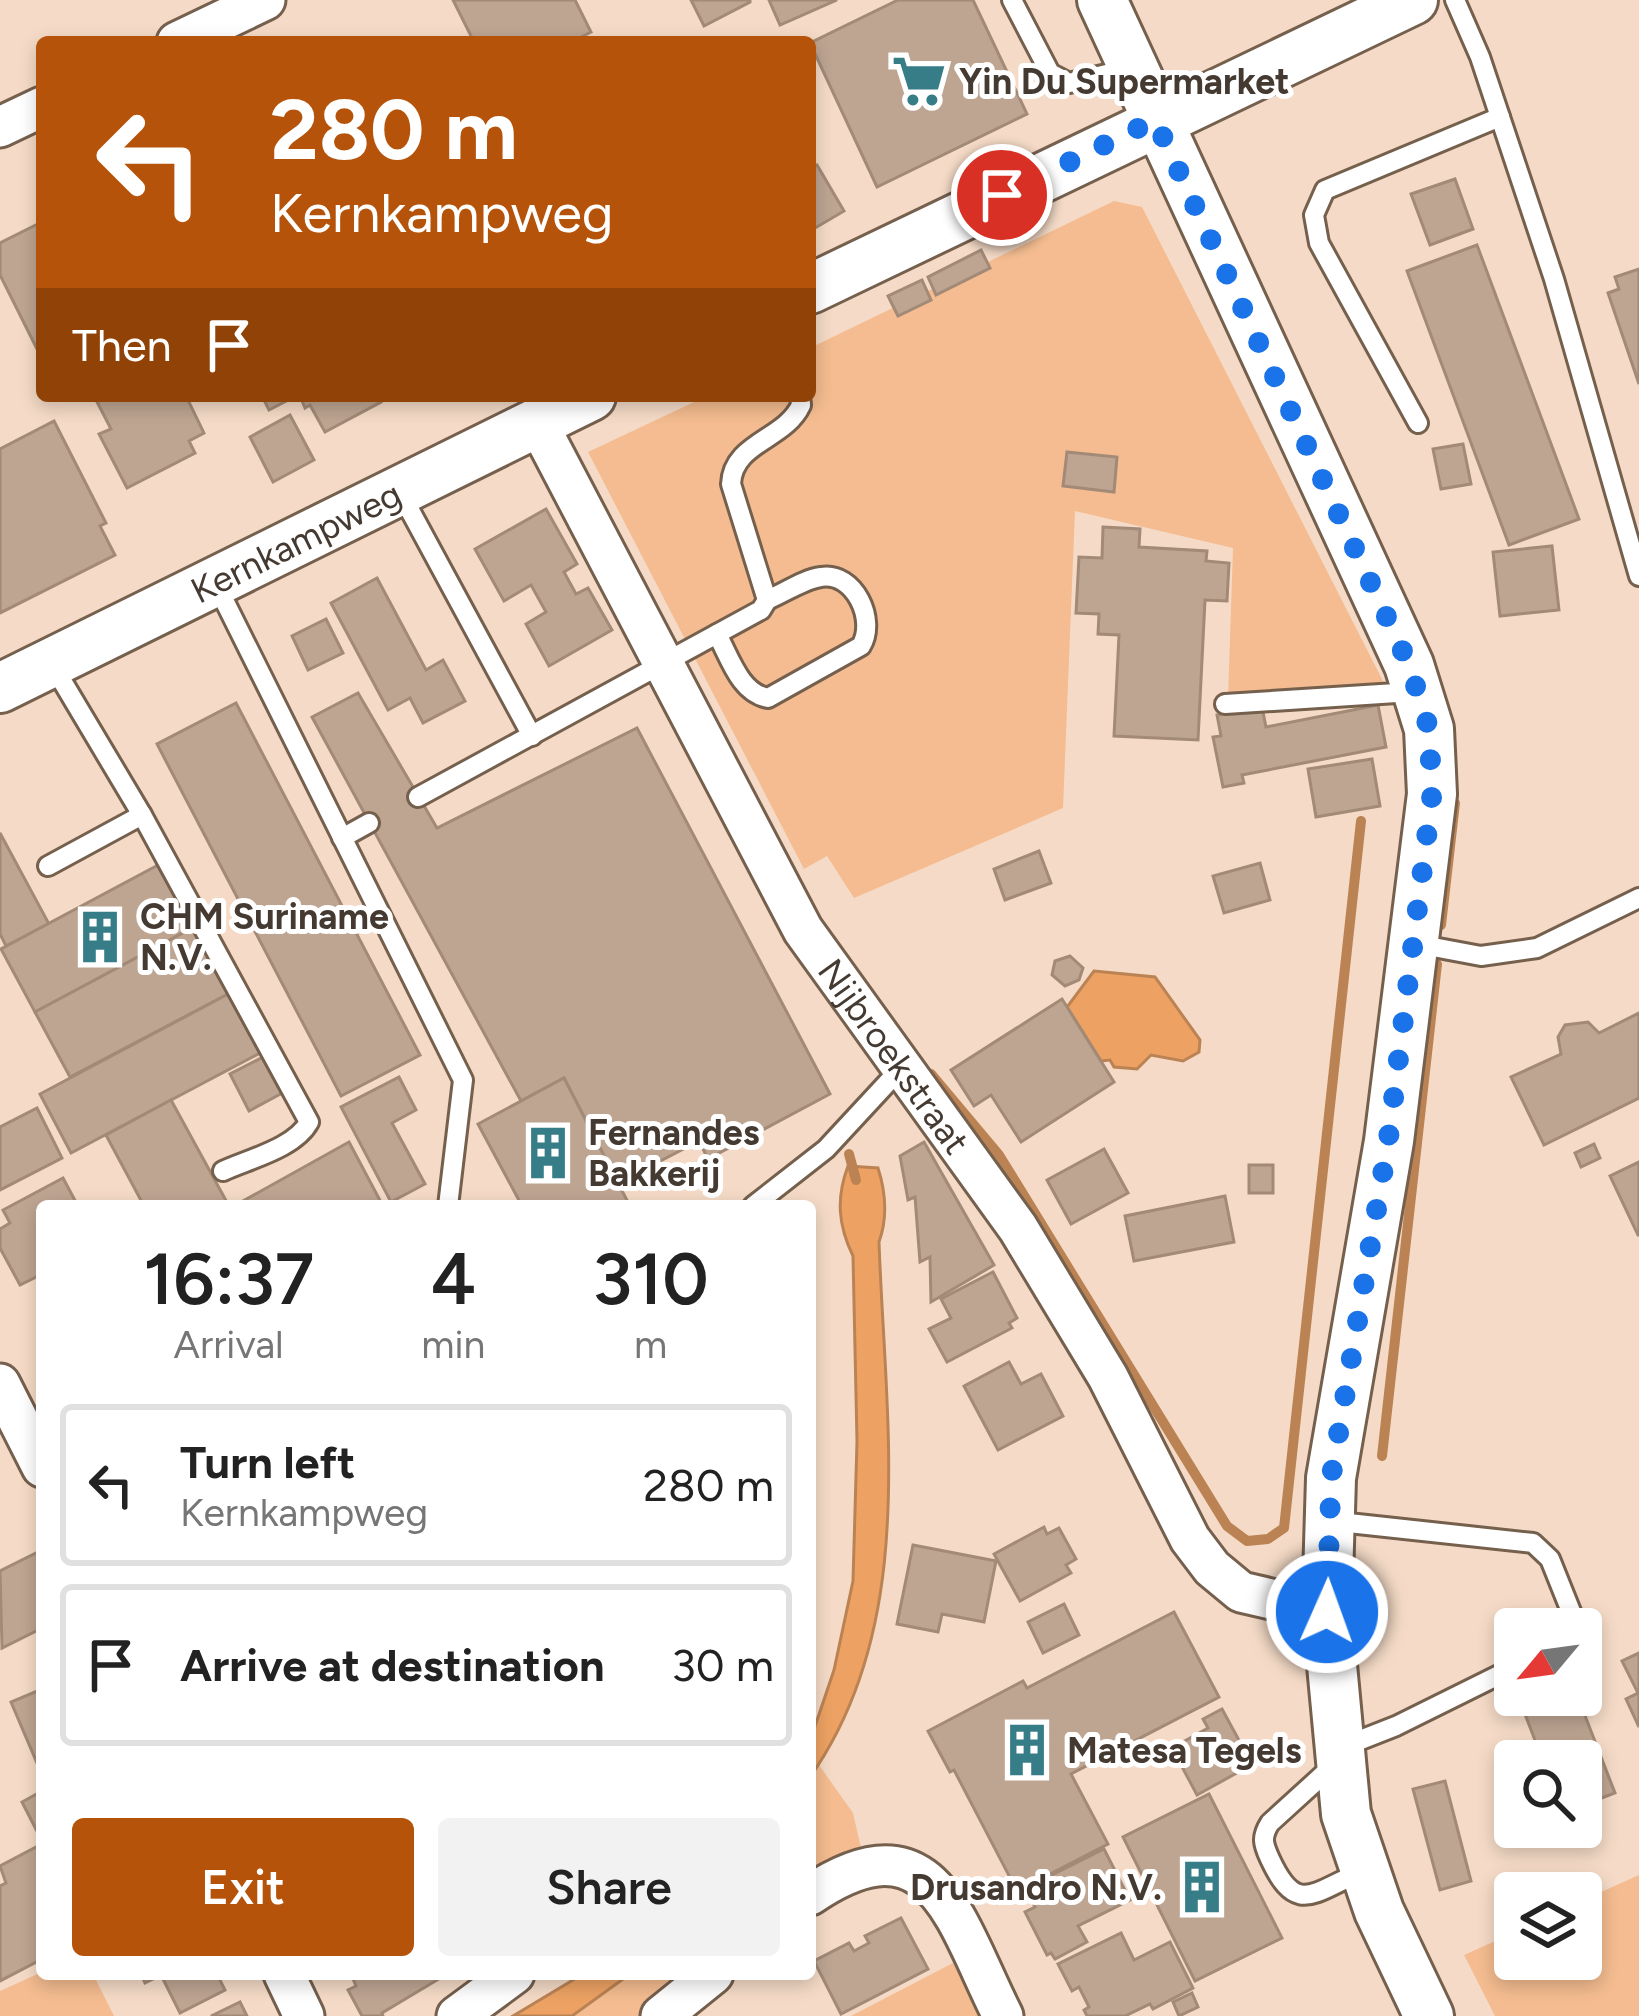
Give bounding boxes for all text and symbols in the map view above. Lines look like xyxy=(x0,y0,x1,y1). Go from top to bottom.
supermarket icon: Yin Du Supermarket xyxy=(890,52,948,110)
place label: Yin Du Supermarket xyxy=(959,60,1290,103)
text: 280 m xyxy=(270,79,518,180)
icon: left xyxy=(72,84,228,240)
pin xyxy=(951,144,1053,246)
icon: arrive xyxy=(969,162,1035,228)
text: Kernkampweg xyxy=(270,181,614,246)
icon: arrive xyxy=(196,312,262,378)
text: Then xyxy=(72,318,172,372)
street label: Kernkampweg xyxy=(184,472,408,612)
place label: CHM Suriname N.V. xyxy=(140,895,389,979)
building icon: CHM Suriname N.V. xyxy=(71,908,129,966)
street label: Nijbroekstraat xyxy=(809,950,979,1162)
place label: Fernandes Bakkerij xyxy=(588,1111,760,1195)
building icon: Fernandes Bakkerij xyxy=(519,1124,577,1182)
text: 16:37 xyxy=(143,1236,314,1322)
text: 4 xyxy=(431,1236,476,1322)
text: 310 xyxy=(593,1236,709,1322)
text: Arrival xyxy=(174,1321,284,1368)
text: min xyxy=(421,1321,485,1368)
text: m xyxy=(634,1321,667,1368)
text: Turn left xyxy=(180,1435,355,1489)
icon: left xyxy=(78,1452,144,1518)
text: 280 m xyxy=(643,1458,774,1512)
text: Kernkampweg xyxy=(180,1489,428,1536)
position arrow xyxy=(1264,1549,1390,1675)
north arrow xyxy=(1494,1608,1602,1716)
map controls xyxy=(1494,1608,1602,1980)
icon: arrive xyxy=(78,1632,144,1698)
text: Arrive at destination xyxy=(180,1638,604,1692)
text: 30 m xyxy=(671,1638,774,1692)
building icon: Matesa Tegels xyxy=(998,1721,1056,1779)
place label: Matesa Tegels xyxy=(1067,1729,1302,1772)
button: search xyxy=(1494,1740,1602,1848)
button: Exit xyxy=(72,1818,414,1956)
button: Share xyxy=(438,1818,780,1956)
building icon: Drusandro N.V. xyxy=(1173,1858,1231,1916)
place label: Drusandro N.V. xyxy=(910,1866,1162,1909)
button: layers xyxy=(1494,1872,1602,1980)

